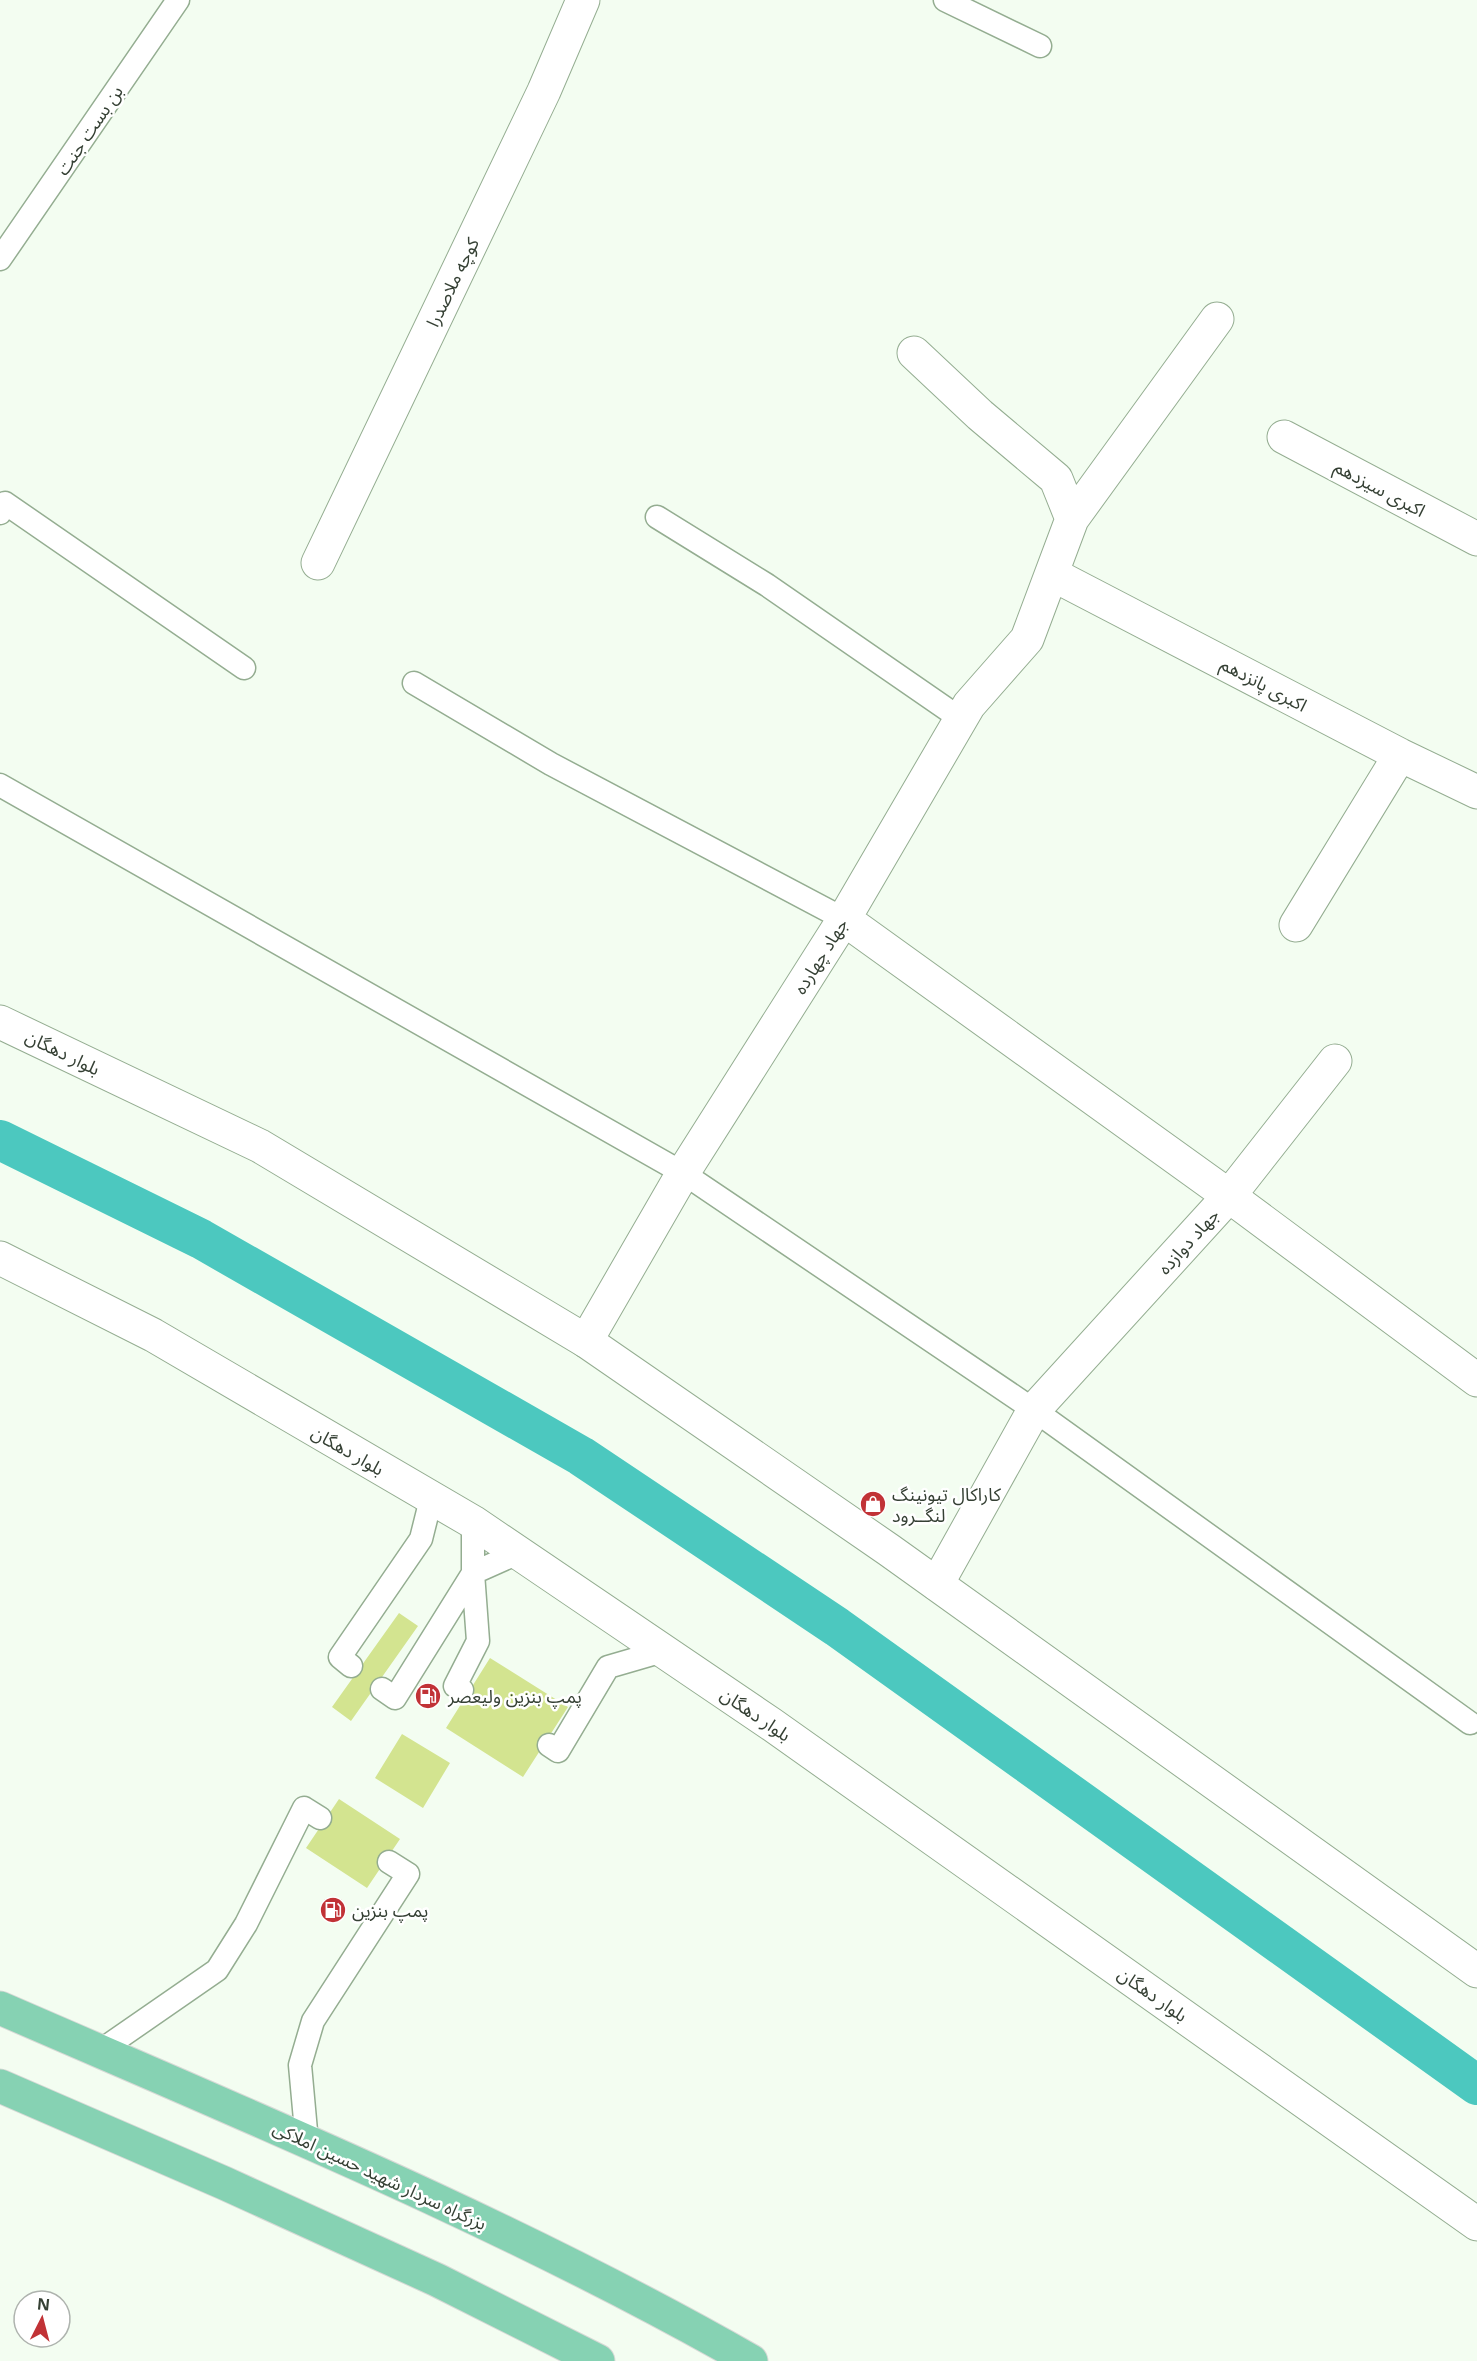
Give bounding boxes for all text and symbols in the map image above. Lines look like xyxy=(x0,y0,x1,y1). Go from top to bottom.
street label: بن بست جنت xyxy=(50,80,128,180)
street label: کوچه ملاصدرا xyxy=(420,233,484,331)
street label: اکبری سیزدهم xyxy=(1329,454,1430,524)
street label: اکبری پانزدهم xyxy=(1216,651,1311,719)
street label: جهاد چهارده xyxy=(787,914,853,998)
street label: بلوار دهگان xyxy=(22,1024,104,1080)
street label: جهاد دوازده xyxy=(1152,1203,1224,1279)
street label: بلوار دهگان xyxy=(307,1420,389,1480)
place label: کاراکال تیونینگ لنگــرود xyxy=(892,1482,1001,1527)
shop icon: کاراکال تیونینگ لنگــرود xyxy=(858,1489,888,1519)
fuel station icon: پمپ بنزین ولیعصر xyxy=(413,1681,443,1711)
street label: بلوار دهگان xyxy=(716,1682,796,1746)
place label: پمپ بنزین ولیعصر xyxy=(447,1684,582,1709)
fuel station icon: پمپ بنزین xyxy=(318,1895,348,1925)
place label: پمپ بنزین xyxy=(352,1898,428,1923)
street label: بلوار دهگان xyxy=(1113,1961,1193,2027)
street label: بزرگراه سردار شهید حسین املاکی xyxy=(269,2115,491,2235)
north arrow xyxy=(12,2289,72,2349)
text: N xyxy=(36,2292,51,2316)

